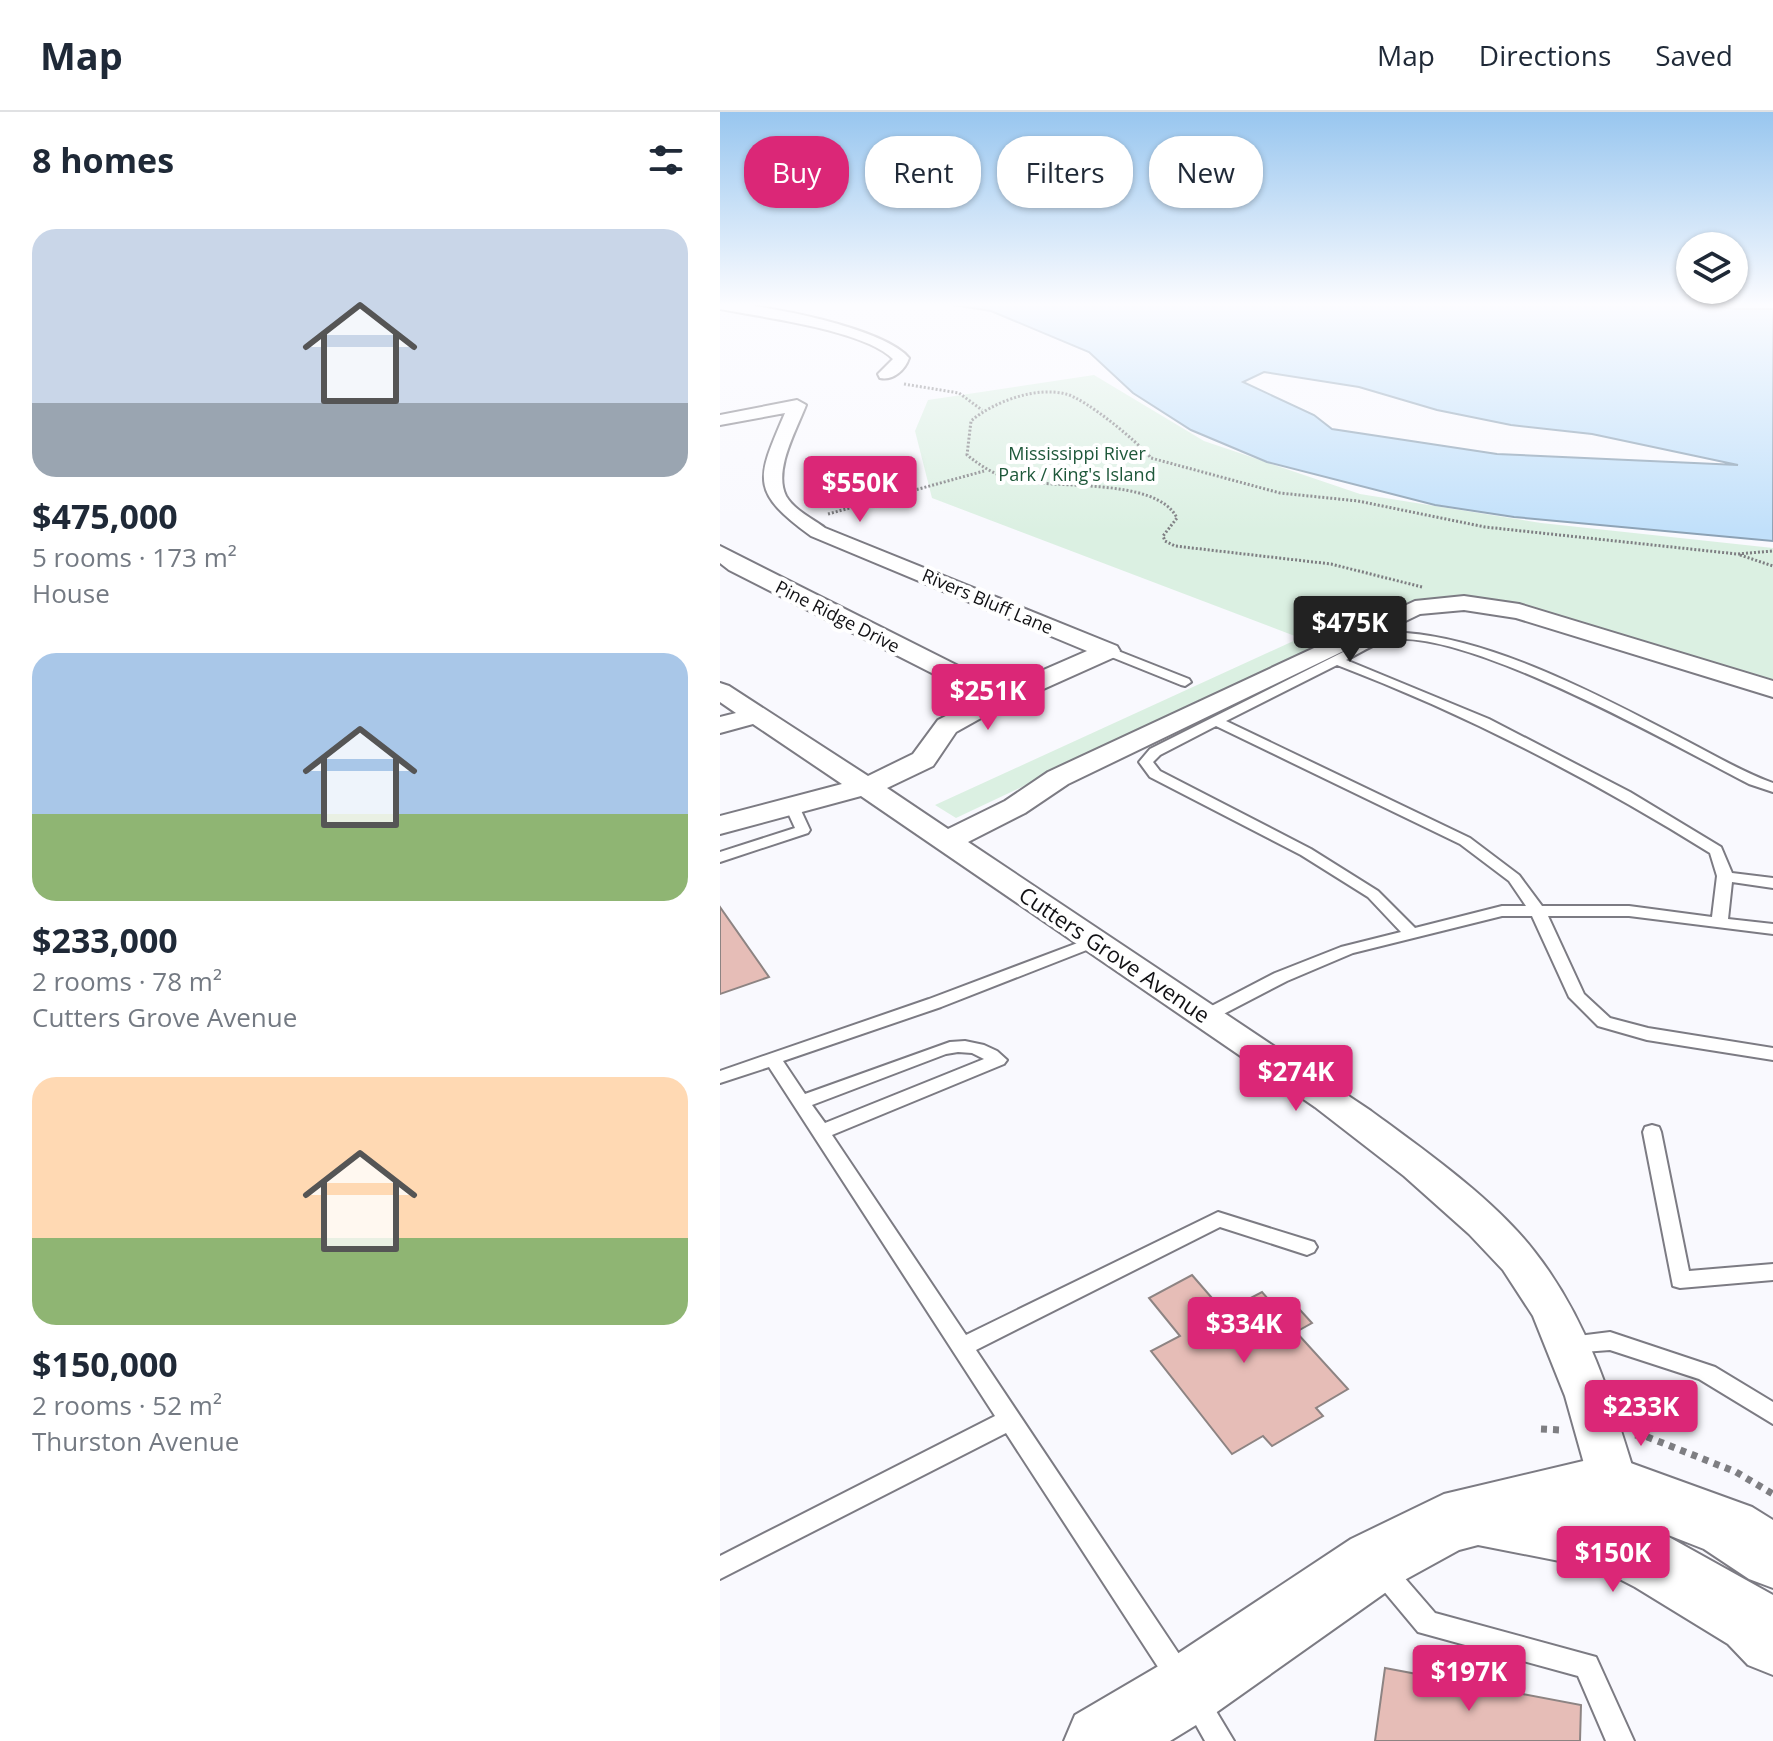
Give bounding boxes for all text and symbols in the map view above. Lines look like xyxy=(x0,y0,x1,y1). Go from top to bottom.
text: Map xyxy=(40,29,123,81)
text: Map xyxy=(1377,36,1435,74)
text: Directions xyxy=(1479,36,1611,74)
text: Saved xyxy=(1655,36,1733,74)
chip: Buy xyxy=(744,136,849,208)
chip: Rent xyxy=(865,136,981,208)
chip: Filters xyxy=(997,136,1133,208)
chip: New xyxy=(1149,136,1263,208)
text: 8 homes xyxy=(32,137,174,183)
icon: filters xyxy=(644,138,688,182)
map controls xyxy=(1676,232,1748,304)
button: layers xyxy=(1676,232,1748,304)
icon: home xyxy=(288,281,432,425)
park label: Mississippi River Park / King's Island xyxy=(998,441,1156,486)
pin: $550K xyxy=(804,456,916,524)
text: $550K xyxy=(822,464,898,500)
text: $475,000 xyxy=(32,493,178,539)
text: 5 rooms · 173 m² xyxy=(32,539,237,575)
street label: Rivers Bluff Lane xyxy=(919,563,1057,639)
street label: Pine Ridge Drive xyxy=(772,574,904,658)
text: House xyxy=(32,575,110,611)
pin: $475K xyxy=(1294,596,1406,664)
text: $475K xyxy=(1312,604,1388,640)
pin: $251K xyxy=(932,664,1044,732)
text: $251K xyxy=(950,672,1026,708)
icon: home xyxy=(288,705,432,849)
street label: Cutters Grove Avenue xyxy=(1014,879,1216,1029)
text: $233,000 xyxy=(32,917,178,963)
text: 2 rooms · 78 m² xyxy=(32,963,222,999)
text: Cutters Grove Avenue xyxy=(32,999,297,1035)
pin: $274K xyxy=(1240,1045,1352,1113)
text: $274K xyxy=(1258,1053,1334,1089)
icon: home xyxy=(288,1129,432,1273)
pin: $334K xyxy=(1188,1297,1300,1365)
text: $334K xyxy=(1206,1305,1282,1341)
text: $150,000 xyxy=(32,1341,178,1387)
pin: $233K xyxy=(1585,1380,1697,1448)
text: 2 rooms · 52 m² xyxy=(32,1387,222,1423)
text: $233K xyxy=(1603,1388,1679,1424)
text: Thurston Avenue xyxy=(32,1423,239,1459)
pin: $150K xyxy=(1557,1526,1669,1594)
text: $150K xyxy=(1575,1534,1651,1570)
pin: $197K xyxy=(1413,1645,1525,1713)
text: $197K xyxy=(1431,1653,1507,1689)

